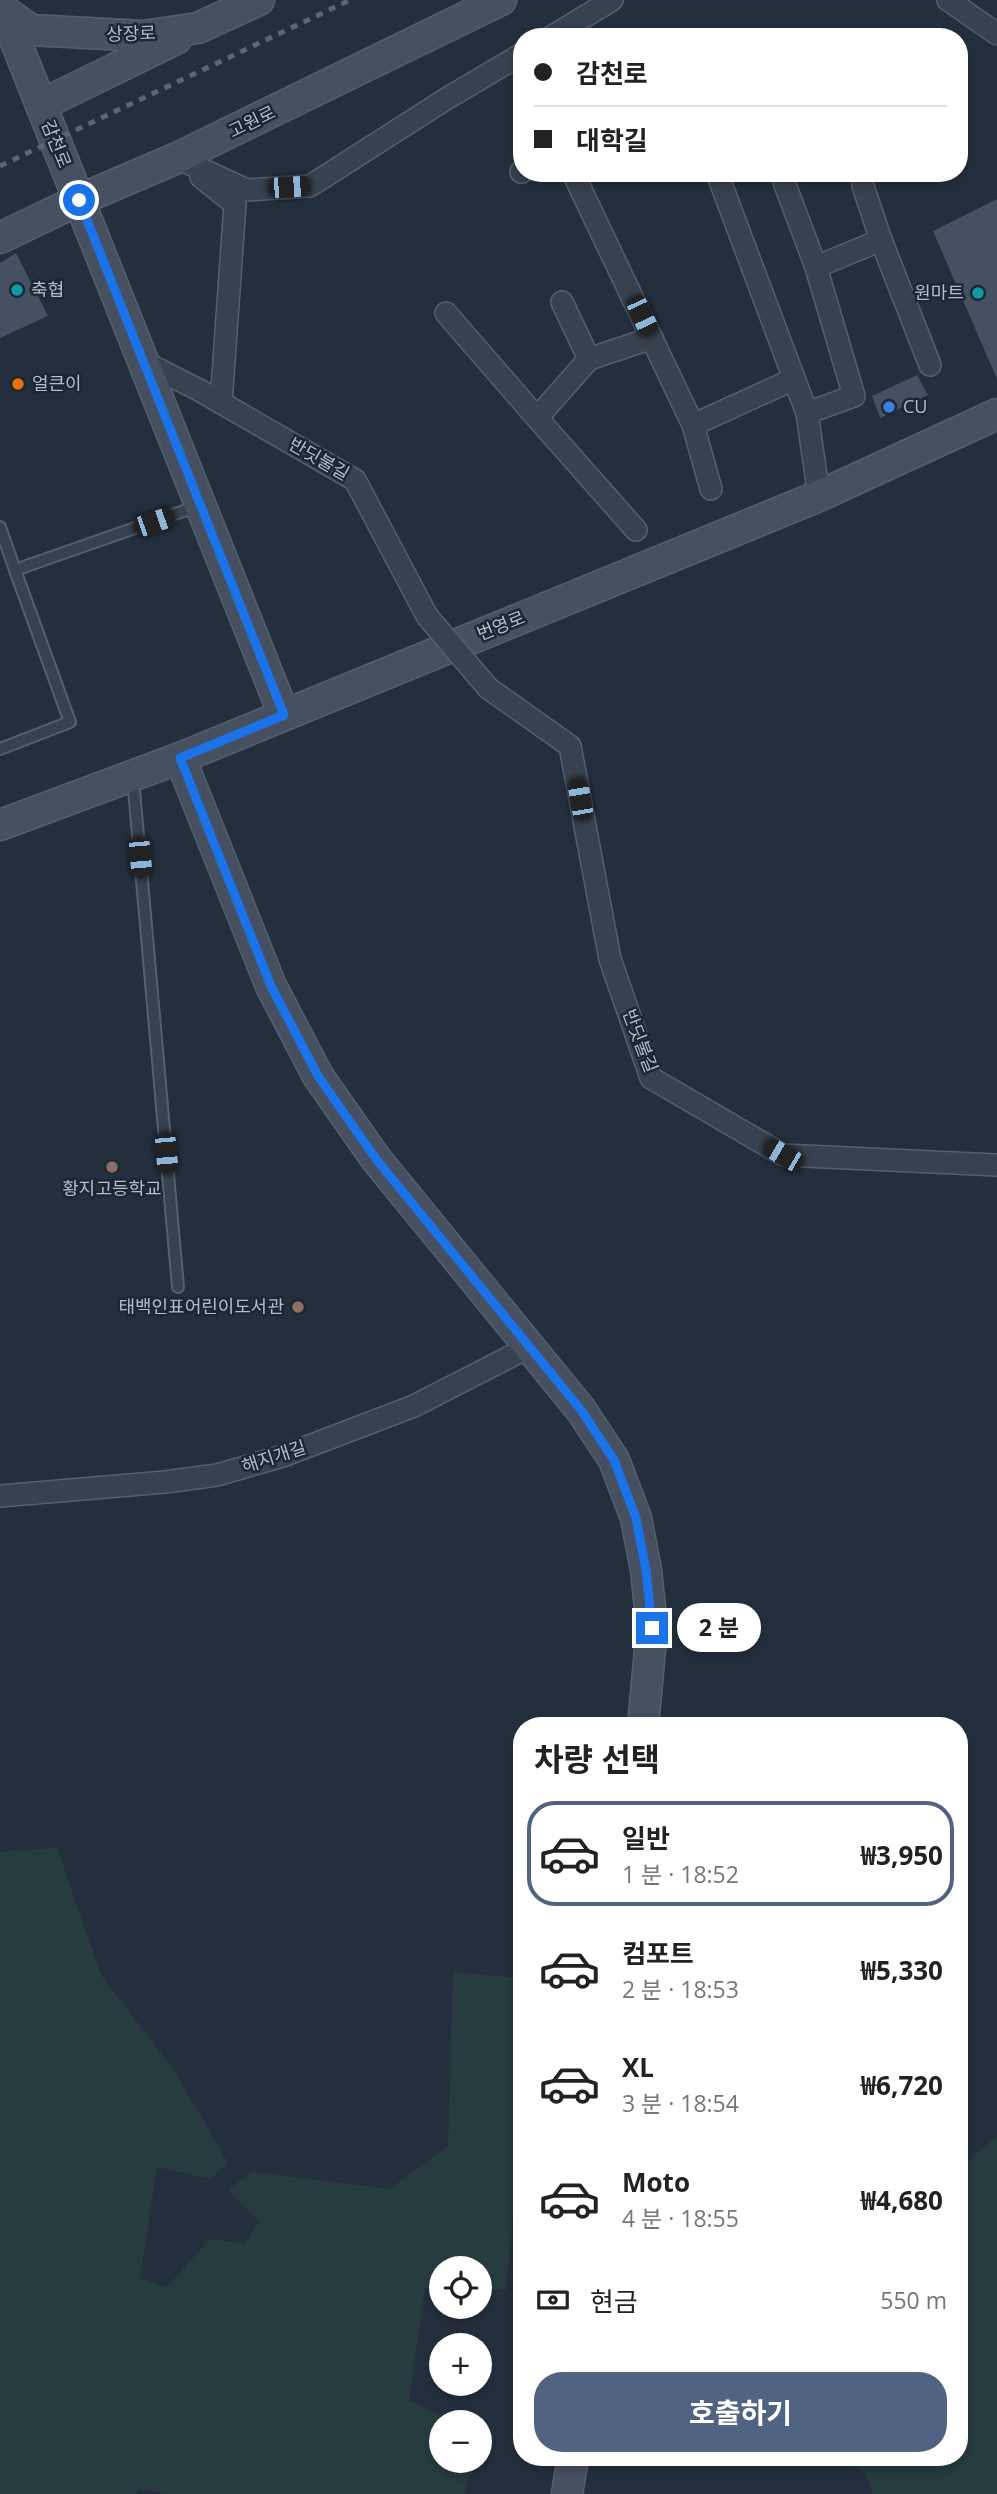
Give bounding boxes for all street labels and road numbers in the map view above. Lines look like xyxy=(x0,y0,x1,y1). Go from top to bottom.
street label: 상장로 xyxy=(106,20,156,46)
street label: 고원로 xyxy=(224,99,279,143)
street label: 감천로 xyxy=(36,116,77,171)
street label: 반딧불길 xyxy=(285,431,354,485)
street label: 번영로 xyxy=(473,605,528,646)
street label: 반딧불길 xyxy=(618,1005,664,1076)
street label: 해지개길 xyxy=(238,1434,309,1478)

